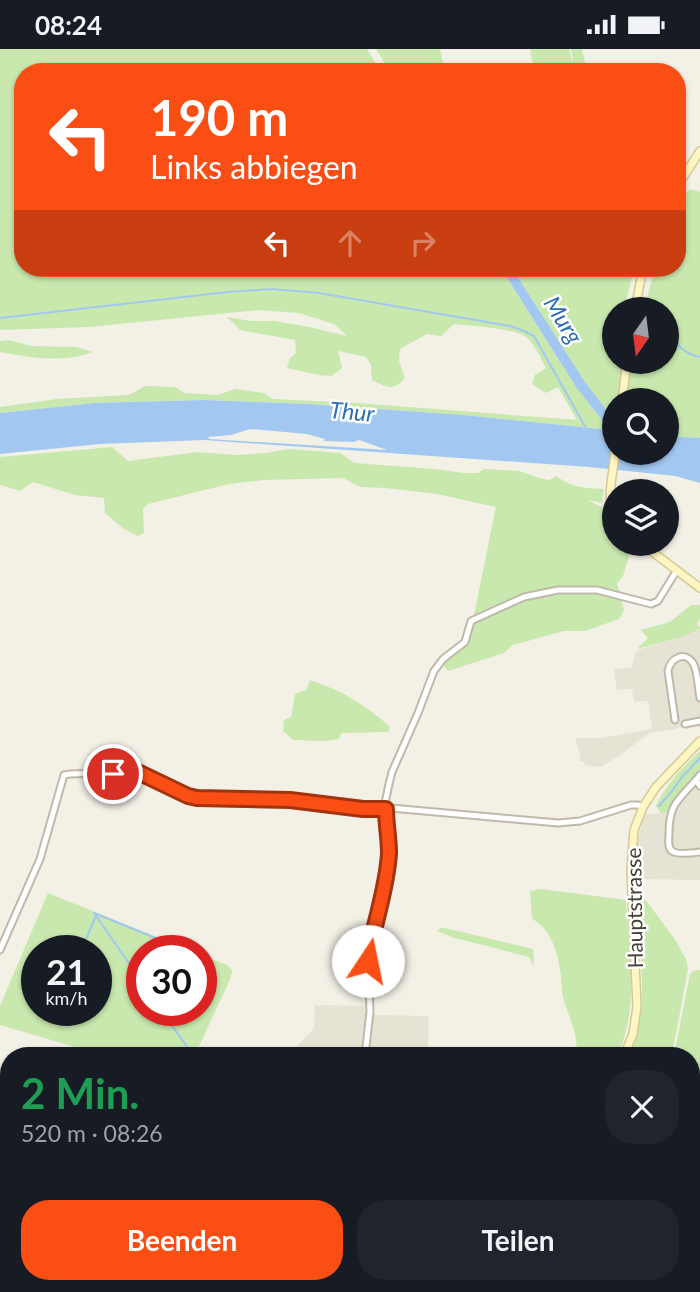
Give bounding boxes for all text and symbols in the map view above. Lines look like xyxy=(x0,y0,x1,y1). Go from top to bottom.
text: 08:24 xyxy=(35,9,102,41)
text: 190 m xyxy=(150,88,288,146)
icon: left xyxy=(35,91,126,182)
text: Links abbiegen xyxy=(150,147,358,186)
icon: left xyxy=(258,224,296,262)
icon: ahead xyxy=(331,224,369,262)
icon: right xyxy=(404,224,442,262)
water label: Murg xyxy=(539,291,590,349)
north arrow xyxy=(602,297,679,375)
map controls xyxy=(602,297,679,556)
button: search xyxy=(602,388,679,465)
water label: Thur xyxy=(329,395,377,427)
button: layers xyxy=(602,479,679,556)
pin xyxy=(83,744,143,804)
icon: arrive xyxy=(94,755,132,793)
street label: Hauptstrasse xyxy=(620,847,647,969)
position arrow xyxy=(331,924,405,998)
speed limit sign: 30 xyxy=(126,935,217,1026)
text: 21 xyxy=(46,950,87,992)
text: km/h xyxy=(45,987,88,1009)
text: 2 Min. xyxy=(21,1068,139,1118)
button: close xyxy=(605,1070,679,1144)
text: 520 m · 08:26 xyxy=(21,1119,163,1147)
button: Beenden xyxy=(21,1200,343,1280)
button: Teilen xyxy=(357,1200,679,1280)

